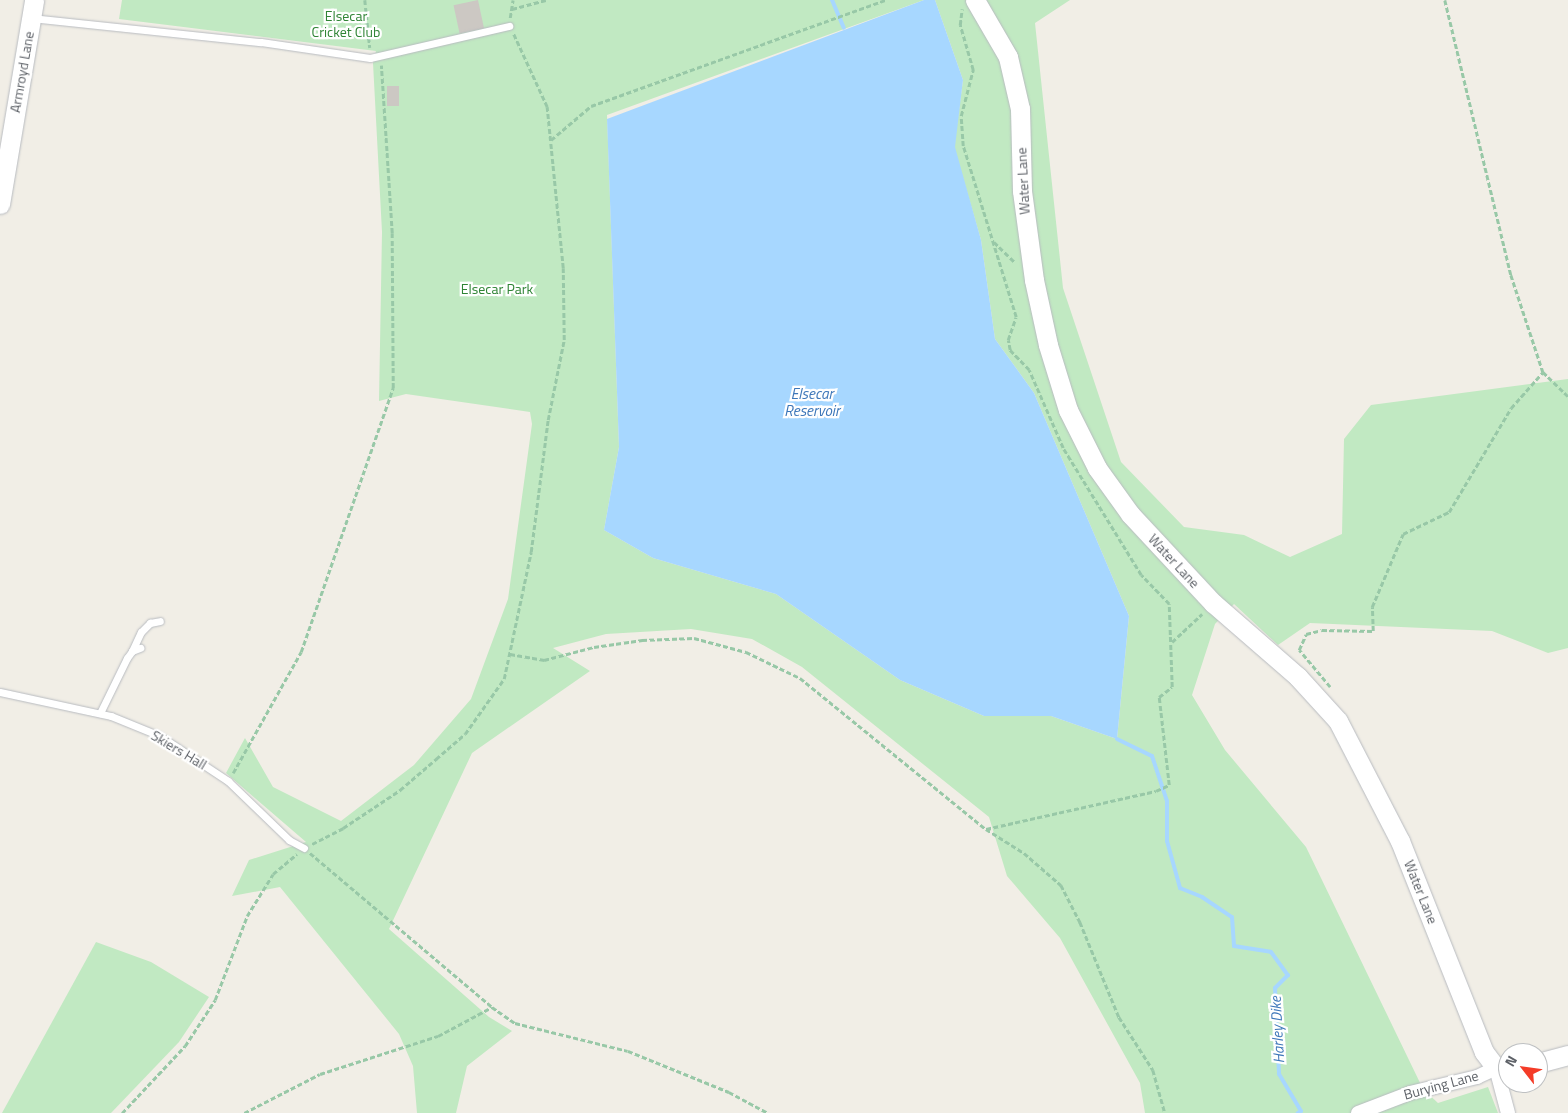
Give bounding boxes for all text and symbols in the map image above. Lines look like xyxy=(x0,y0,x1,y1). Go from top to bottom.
park label: Elsecar Cricket Club xyxy=(312,8,380,40)
street label: Armroyd Lane xyxy=(7,30,37,114)
street label: Water Lane xyxy=(1013,147,1033,215)
park label: Elsecar Park xyxy=(461,281,533,297)
water label: Elsecar Reservoir xyxy=(784,384,840,419)
street label: Water Lane xyxy=(1145,531,1203,591)
street label: Skiers Hall xyxy=(148,727,210,773)
street label: Water Lane xyxy=(1401,858,1441,926)
water label: Harley Dike xyxy=(1266,996,1288,1064)
north arrow xyxy=(1498,1043,1548,1093)
text: N xyxy=(1499,1051,1522,1070)
street label: Burying Lane xyxy=(1402,1067,1480,1103)

